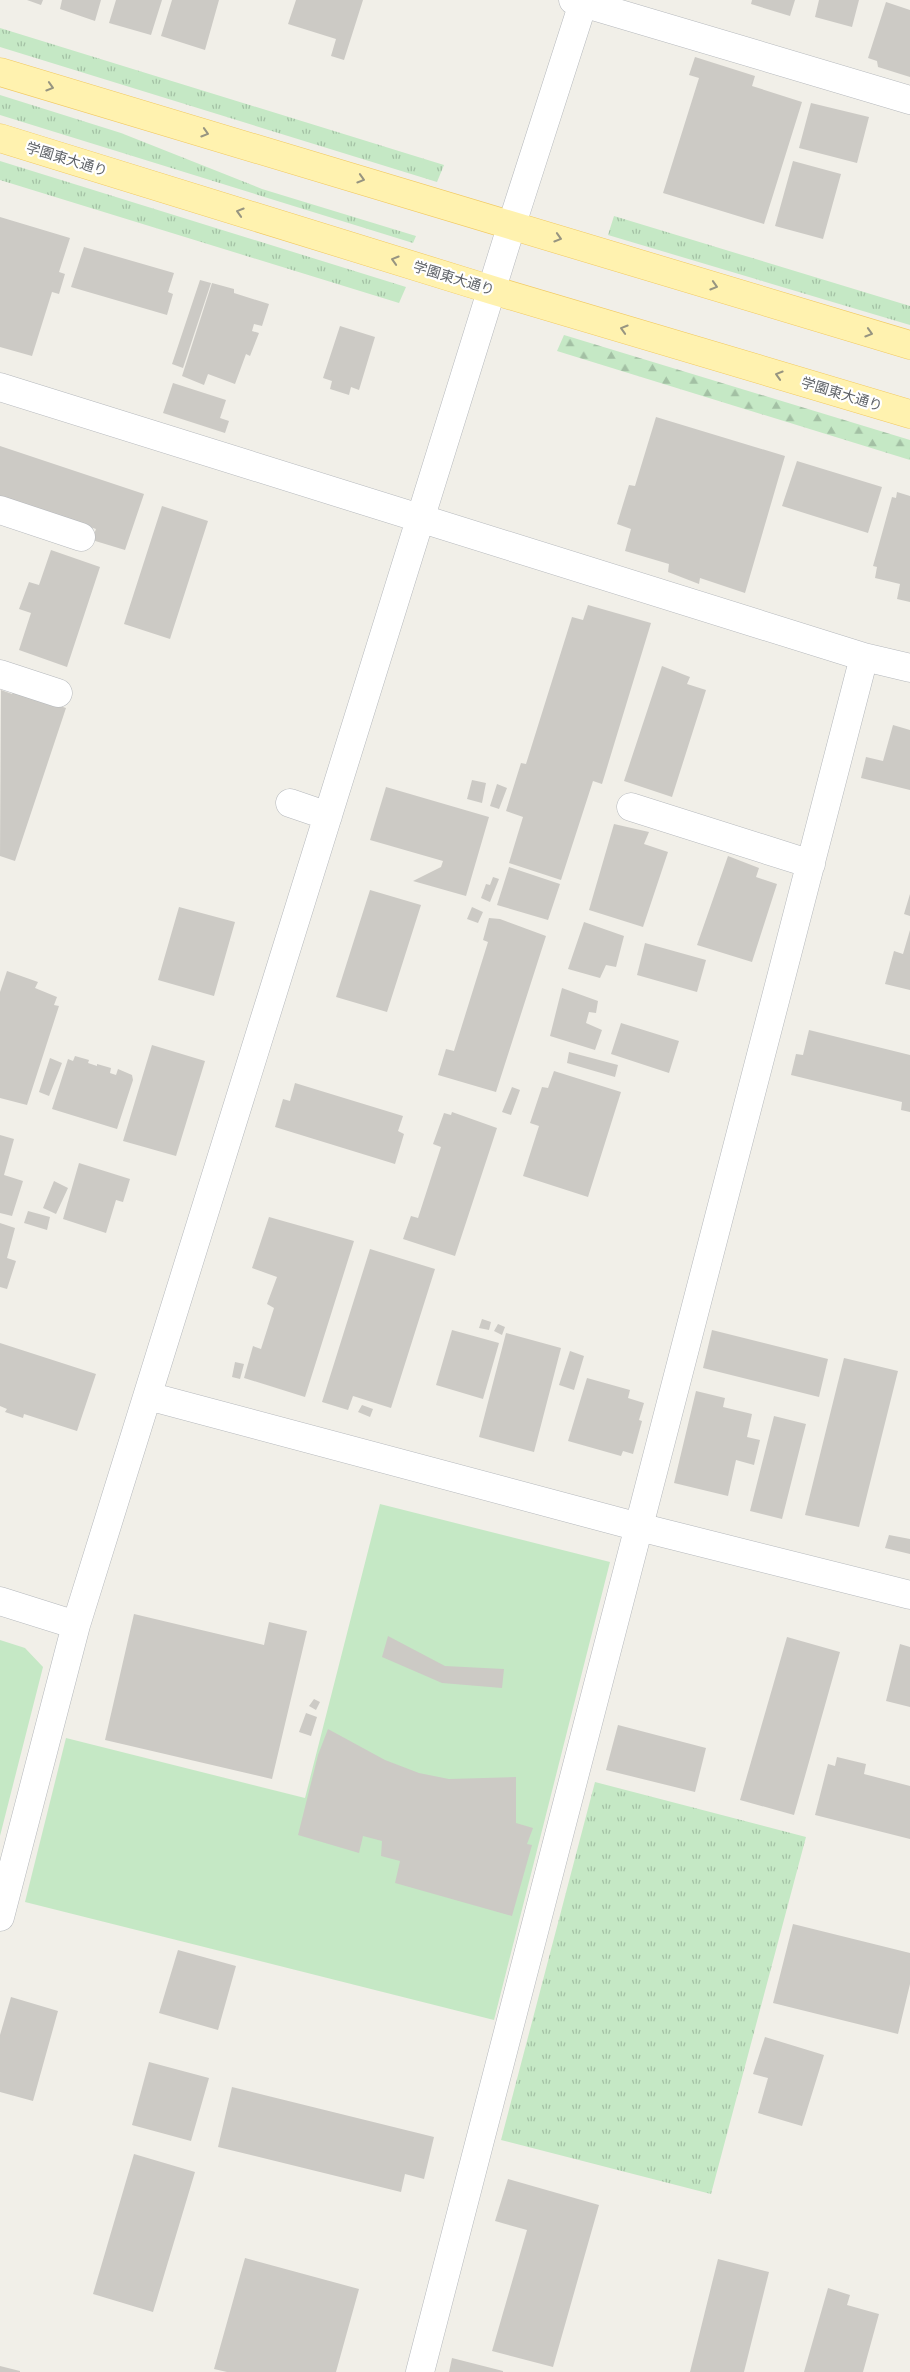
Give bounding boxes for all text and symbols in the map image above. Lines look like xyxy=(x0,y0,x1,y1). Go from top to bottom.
one-way arrow xyxy=(45,81,53,91)
one-way arrow xyxy=(201,127,210,138)
street label: 学園東大通り xyxy=(24,138,110,180)
one-way arrow xyxy=(357,174,365,184)
one-way arrow xyxy=(236,208,244,218)
one-way arrow xyxy=(554,233,562,243)
one-way arrow xyxy=(391,256,399,266)
street label: 学園東大通り xyxy=(411,257,497,299)
one-way arrow xyxy=(709,280,718,290)
one-way arrow xyxy=(620,324,628,334)
one-way arrow xyxy=(865,327,873,337)
one-way arrow xyxy=(776,371,784,381)
street label: 学園東大通り xyxy=(799,373,885,415)

